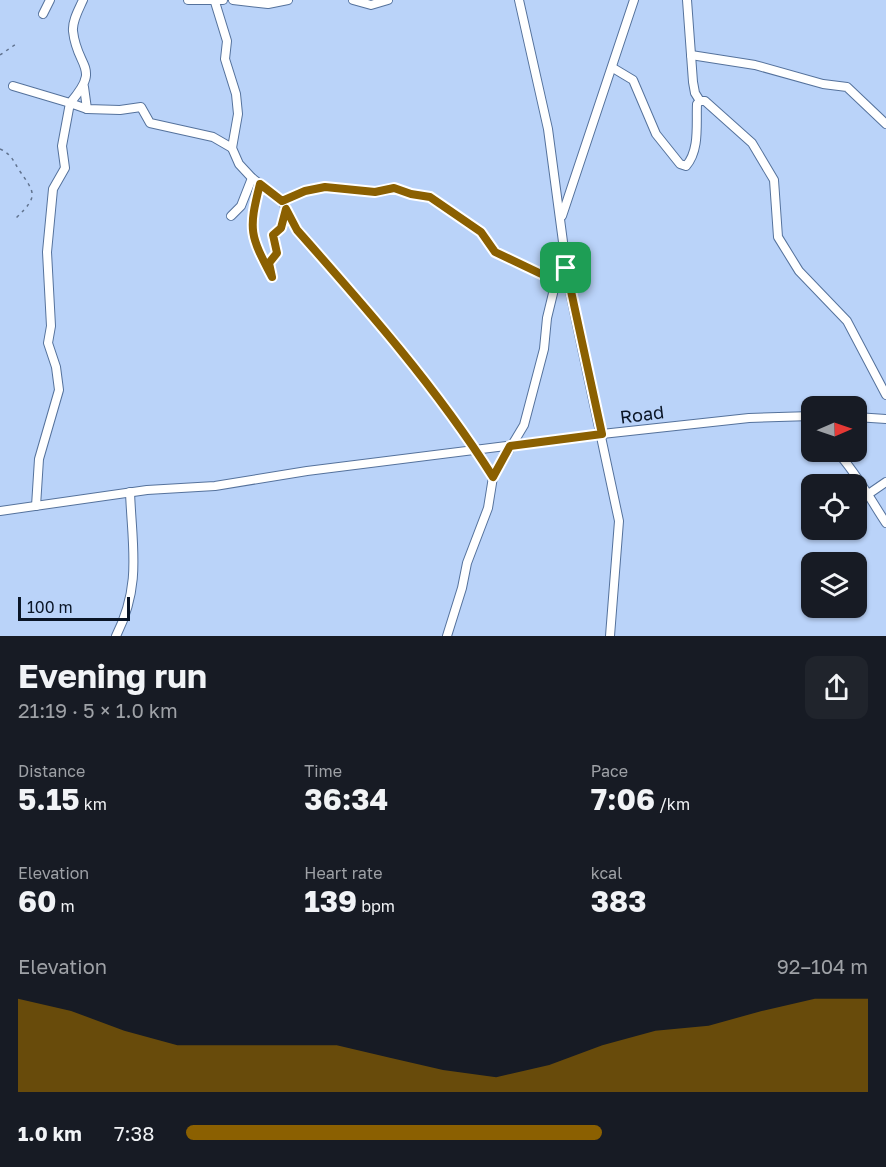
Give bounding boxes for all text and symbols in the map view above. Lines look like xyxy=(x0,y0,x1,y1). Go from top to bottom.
pin xyxy=(540,242,591,293)
icon: arrive xyxy=(549,251,582,284)
north arrow xyxy=(801,396,867,462)
map controls xyxy=(801,396,867,618)
street label: Road xyxy=(619,400,665,428)
button: locate xyxy=(801,474,867,540)
button: layers xyxy=(801,552,867,618)
scale bar xyxy=(18,594,130,622)
text: 100 m xyxy=(27,597,73,617)
text: Evening run xyxy=(18,656,207,695)
button: share xyxy=(805,656,868,719)
text: 21:19 · 5 × 1.0 km xyxy=(18,698,178,722)
text: Distance xyxy=(18,761,85,781)
text: Time xyxy=(304,761,342,781)
text: Pace xyxy=(591,761,628,781)
text: 5.15 xyxy=(18,781,80,817)
text: 36:34 xyxy=(304,781,388,817)
text: 7:06 xyxy=(591,781,655,817)
text: km xyxy=(80,794,107,814)
text: /km xyxy=(655,794,690,814)
text: Elevation xyxy=(18,863,89,883)
text: Heart rate xyxy=(304,863,382,883)
text: kcal xyxy=(591,863,622,883)
text: 60 xyxy=(18,883,57,919)
text: 139 xyxy=(304,883,357,919)
text: 383 xyxy=(591,883,646,919)
text: m xyxy=(57,896,75,916)
text: bpm xyxy=(357,896,395,916)
text: Elevation xyxy=(18,954,107,978)
text: 92–104 m xyxy=(777,954,868,978)
text: 1.0 km xyxy=(18,1121,82,1145)
text: 7:38 xyxy=(114,1121,155,1145)

